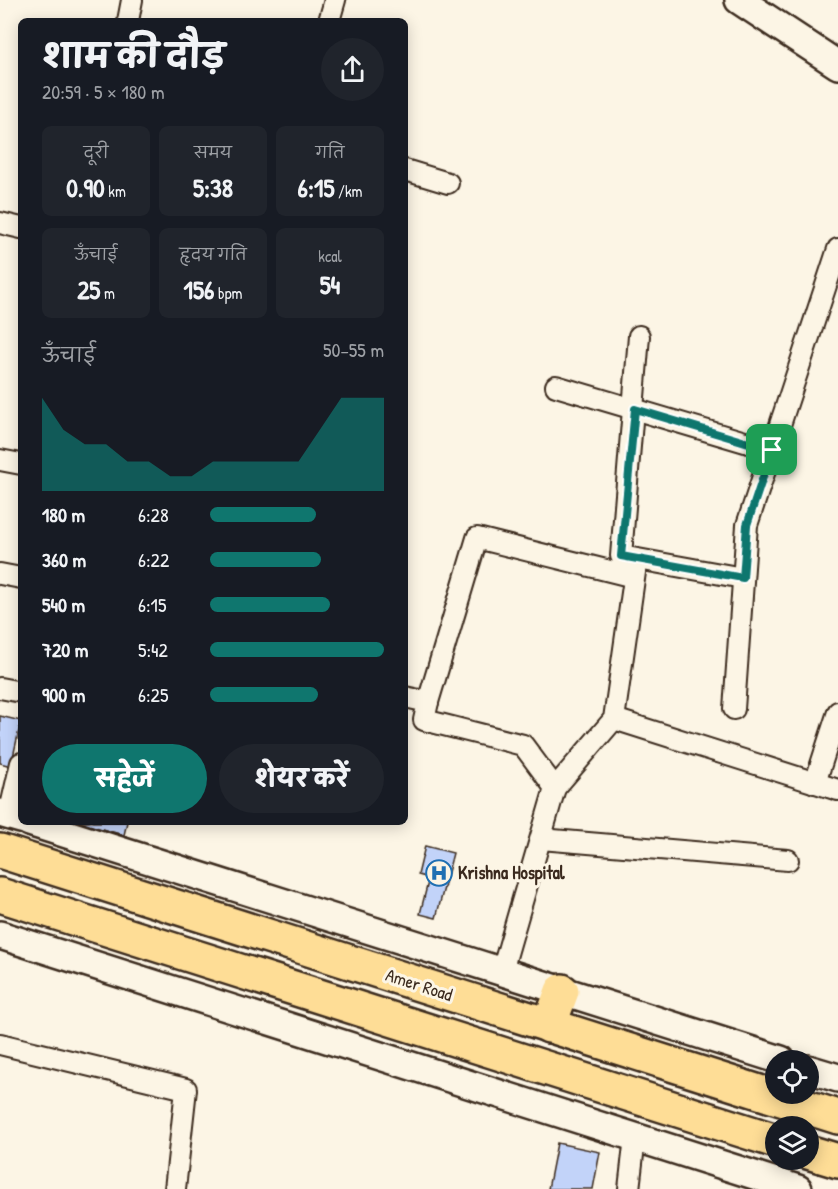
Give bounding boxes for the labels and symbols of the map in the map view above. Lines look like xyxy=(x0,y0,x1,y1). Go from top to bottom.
pin xyxy=(746,424,797,475)
hospital icon: Krishna Hospital xyxy=(424,858,454,888)
place label: Krishna Hospital xyxy=(458,860,566,886)
street label: Amer Road xyxy=(383,962,456,1007)

